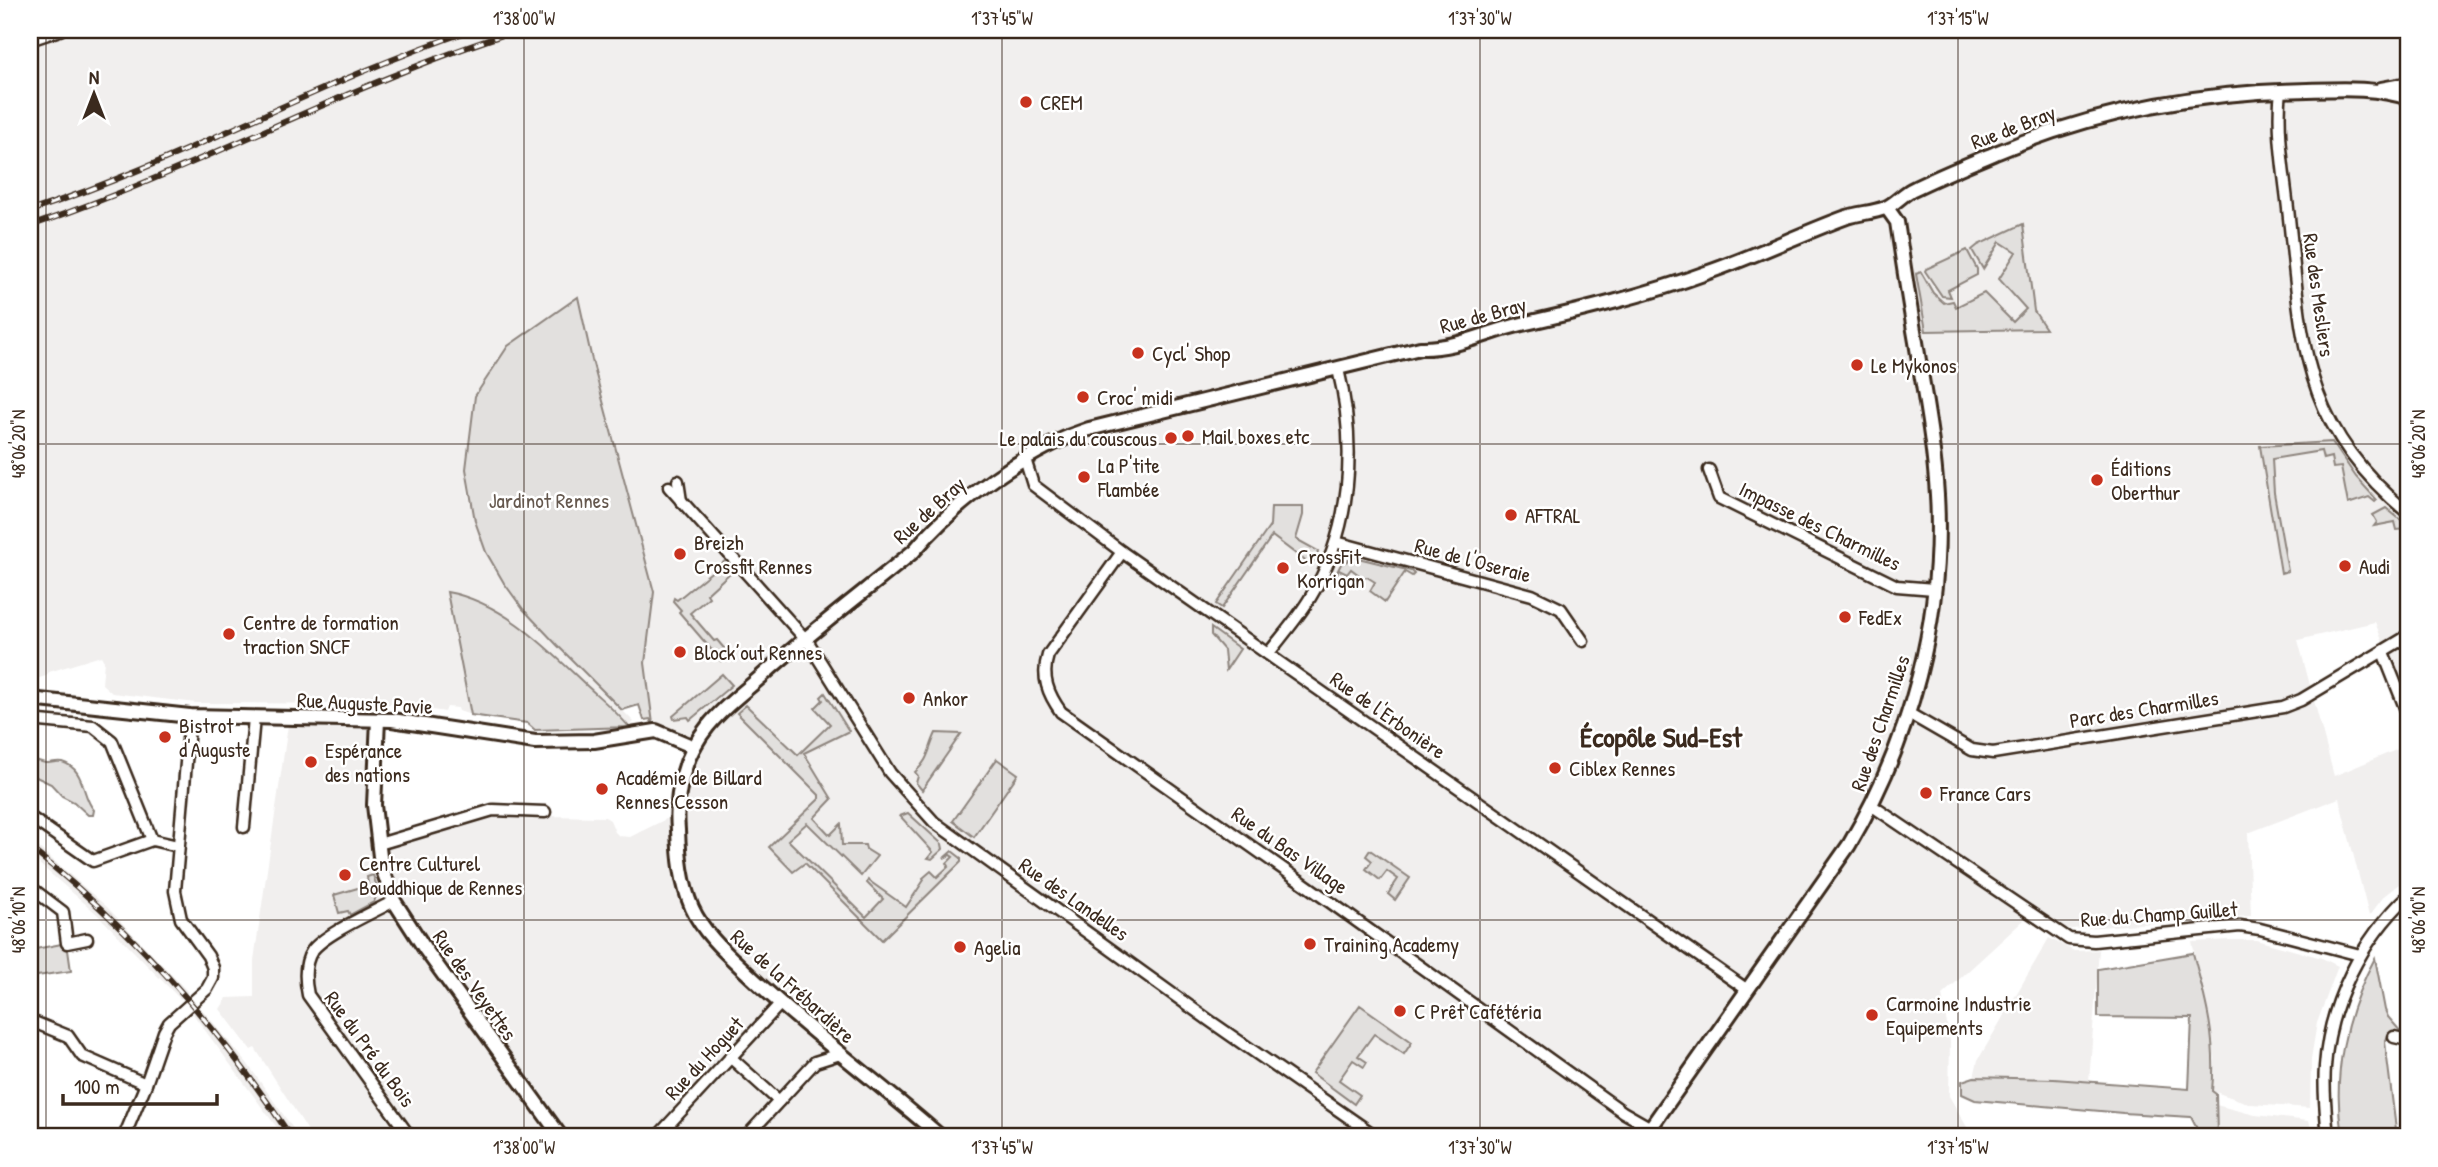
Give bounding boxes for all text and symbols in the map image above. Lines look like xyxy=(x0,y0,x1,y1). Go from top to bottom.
text: 1°38'00"W xyxy=(493,6,555,31)
text: 1°37'45"W xyxy=(971,6,1033,31)
text: 1°37'30"W xyxy=(1448,6,1512,31)
text: 1°37'15"W xyxy=(1927,6,1989,31)
north arrow xyxy=(60,60,130,130)
text: N xyxy=(89,64,99,90)
place label: CREM xyxy=(1040,88,1083,117)
marker: CREM xyxy=(1018,94,1034,110)
street label: Rue de Bray xyxy=(1967,98,2060,156)
street label: Rue des Mesliers xyxy=(2296,231,2342,359)
street label: Rue de Bray xyxy=(1437,290,1530,340)
place label: Cycl' Shop xyxy=(1152,339,1230,368)
marker: Cycl' Shop xyxy=(1130,345,1146,361)
place label: Le Mykonos xyxy=(1871,351,1957,380)
marker: Le Mykonos xyxy=(1849,357,1865,373)
place label: Croc' midi xyxy=(1097,383,1173,412)
marker: Croc' midi xyxy=(1075,389,1091,405)
text: 48°06'20"N xyxy=(6,410,31,478)
text: 48°06'20"N xyxy=(2406,410,2431,478)
place label: Mail boxes etc xyxy=(1202,422,1310,451)
place label: Le palais du couscous xyxy=(1000,424,1157,453)
marker: Mail boxes etc xyxy=(1180,428,1196,444)
marker: Le palais du couscous xyxy=(1163,430,1179,446)
place label: La P'tite Flambée xyxy=(1097,451,1160,504)
place label: Éditions Oberthur xyxy=(2111,454,2180,507)
marker: La P'tite Flambée xyxy=(1076,469,1092,485)
street label: Rue de Bray xyxy=(886,470,972,550)
marker: Éditions Oberthur xyxy=(2089,472,2105,488)
street label: Impasse des Charmilles xyxy=(1734,474,1906,578)
park label: Jardinot Rennes xyxy=(489,486,609,515)
place label: AFTRAL xyxy=(1525,501,1581,530)
marker: AFTRAL xyxy=(1503,507,1519,523)
place label: Breizh Crossfit Rennes xyxy=(694,528,812,581)
street label: Rue de l'Oseraie xyxy=(1412,531,1534,589)
place label: CrossFit Korrigan xyxy=(1297,542,1364,595)
marker: Breizh Crossfit Rennes xyxy=(672,546,688,562)
place label: Audi xyxy=(2359,552,2391,581)
marker: Audi xyxy=(2337,558,2353,574)
marker: CrossFit Korrigan xyxy=(1275,560,1291,576)
place label: FedEx xyxy=(1858,603,1902,632)
place label: Centre de formation traction SNCF xyxy=(243,608,399,661)
marker: FedEx xyxy=(1837,609,1853,625)
marker: Centre de formation traction SNCF xyxy=(221,626,237,642)
place label: Block’out Rennes xyxy=(694,638,822,667)
marker: Block’out Rennes xyxy=(672,644,688,660)
street label: Rue des Charmilles xyxy=(1843,651,1917,795)
street label: Rue de l'Erbonière xyxy=(1324,664,1452,766)
street label: Parc des Charmilles xyxy=(2068,683,2220,735)
place label: Ankor xyxy=(923,684,968,713)
street label: Rue Auguste Pavie xyxy=(296,685,434,721)
marker: Ankor xyxy=(901,690,917,706)
place label: Bistrot d'Auguste xyxy=(179,711,251,764)
district label: Écopôle Sud-Est xyxy=(1580,718,1743,757)
marker: Bistrot d'Auguste xyxy=(157,729,173,745)
place label: Espérance des nations xyxy=(325,736,410,789)
marker: Espérance des nations xyxy=(303,754,319,770)
place label: Ciblex Rennes xyxy=(1569,754,1675,783)
marker: Ciblex Rennes xyxy=(1547,760,1563,776)
place label: Académie de Billard Rennes Cesson xyxy=(616,763,762,816)
place label: France Cars xyxy=(1939,779,2031,808)
marker: Académie de Billard Rennes Cesson xyxy=(594,781,610,797)
marker: France Cars xyxy=(1918,785,1934,801)
street label: Rue du Bas Village xyxy=(1226,799,1354,901)
place label: Centre Culturel Bouddhique de Rennes xyxy=(359,849,522,902)
street label: Rue des Landelles xyxy=(1013,850,1135,948)
marker: Centre Culturel Bouddhique de Rennes xyxy=(337,867,353,883)
text: 48°06'10"N xyxy=(6,887,31,953)
text: 48°06'10"N xyxy=(2406,887,2431,953)
street label: Rue du Champ Guillet xyxy=(2080,894,2239,934)
street label: Rue de la Frébardière xyxy=(725,922,861,1050)
street label: Rue des Veyettes xyxy=(426,924,524,1046)
place label: Training Academy xyxy=(1324,930,1459,959)
place label: Agelia xyxy=(974,933,1020,962)
marker: Training Academy xyxy=(1302,936,1318,952)
marker: Agelia xyxy=(952,939,968,955)
street label: Rue du Pré du Bois xyxy=(318,985,422,1113)
place label: Carmoine Industrie Equipements xyxy=(1886,989,2031,1042)
place label: C Prêt Cafétéria xyxy=(1414,997,1541,1026)
marker: C Prêt Cafétéria xyxy=(1392,1003,1408,1019)
marker: Carmoine Industrie Equipements xyxy=(1864,1007,1880,1023)
street label: Rue du Hoguet xyxy=(658,1009,751,1106)
scale bar xyxy=(63,1062,217,1106)
text: 100 m xyxy=(74,1072,120,1101)
text: 1°38'00"W xyxy=(493,1135,555,1160)
text: 1°37'45"W xyxy=(971,1135,1033,1160)
text: 1°37'30"W xyxy=(1448,1135,1512,1160)
text: 1°37'15"W xyxy=(1927,1135,1989,1160)

